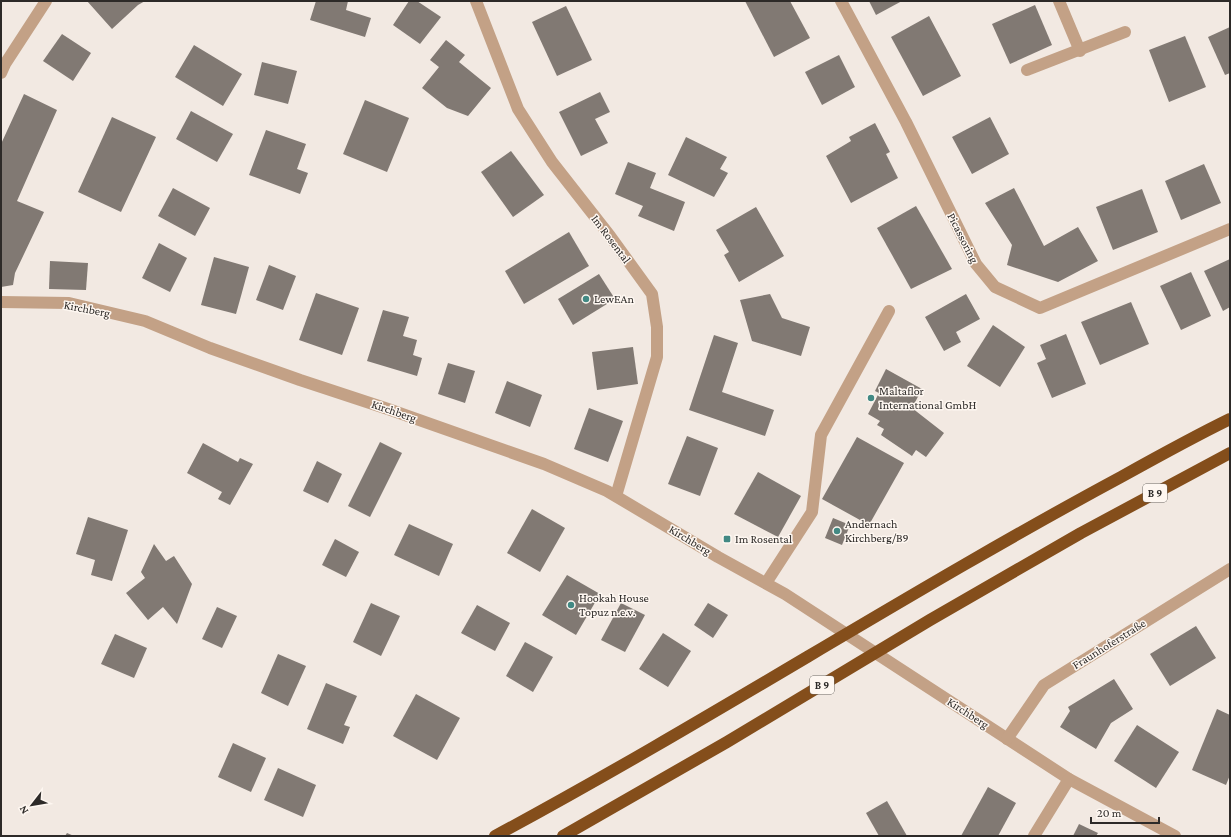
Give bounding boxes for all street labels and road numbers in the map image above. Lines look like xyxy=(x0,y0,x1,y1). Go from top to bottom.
street label: Picassoring xyxy=(944,210,982,266)
street label: Im Rosental xyxy=(588,212,634,266)
street label: Kirchberg xyxy=(63,298,111,320)
street label: Kirchberg xyxy=(370,397,419,425)
road number: B 9 xyxy=(1143,484,1167,502)
street label: Kirchberg xyxy=(666,522,714,558)
street label: Fraunhoferstraße xyxy=(1070,616,1148,672)
road number: B 9 xyxy=(810,676,834,694)
street label: Kirchberg xyxy=(945,694,992,732)

